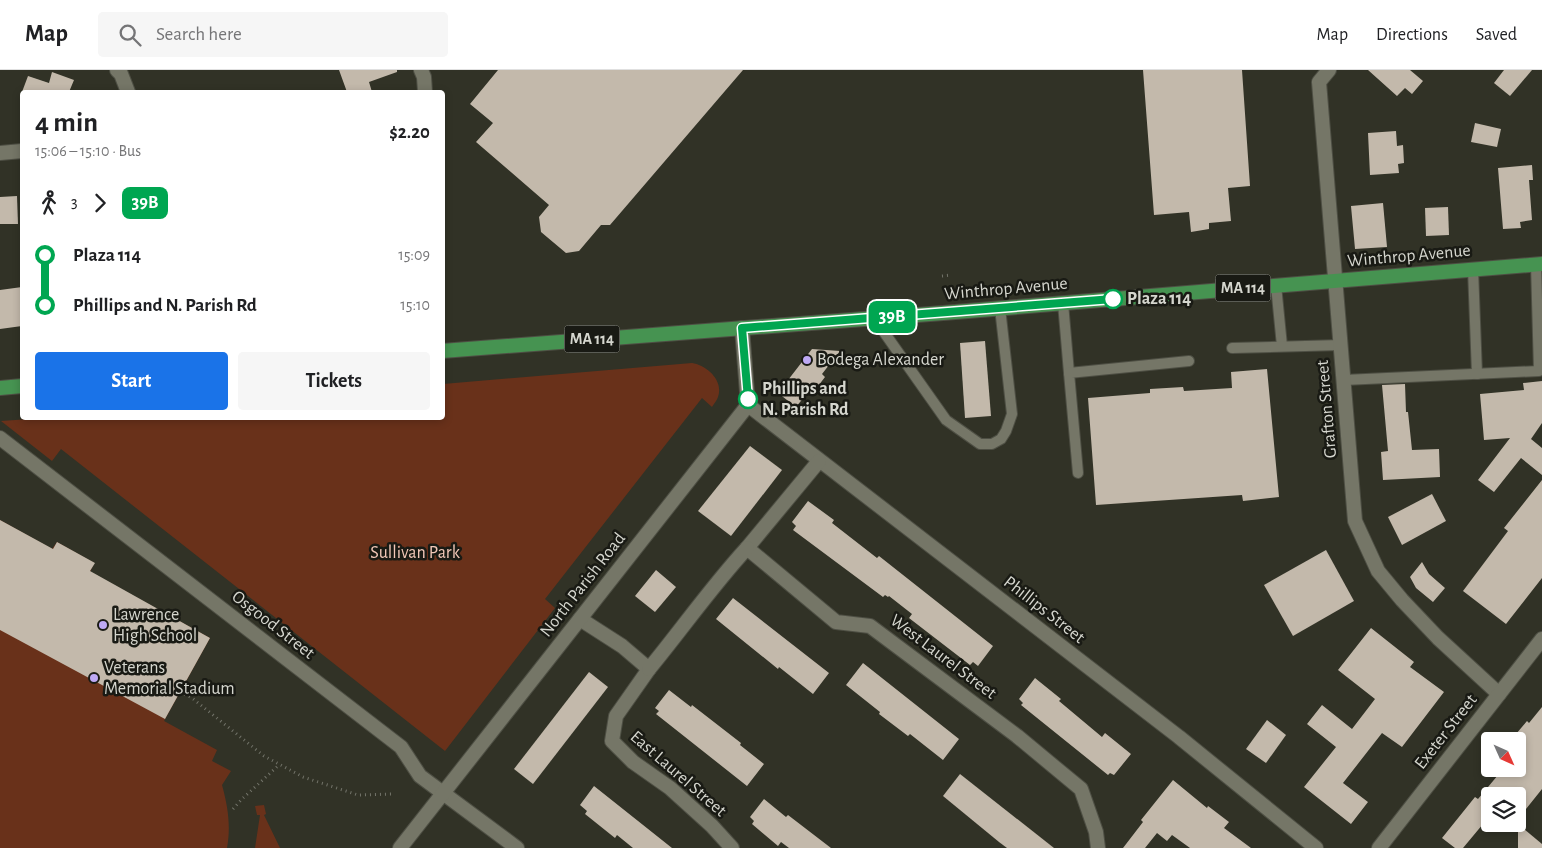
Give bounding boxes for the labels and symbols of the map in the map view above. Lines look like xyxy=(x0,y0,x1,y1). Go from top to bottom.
street label: Winthrop Avenue xyxy=(1347,242,1471,270)
road number: MA 114 xyxy=(1216,274,1270,302)
street label: Winthrop Avenue xyxy=(944,275,1068,303)
marker: Plaza 114 xyxy=(1103,289,1123,309)
place label: Plaza 114 xyxy=(1127,290,1191,308)
line badge: 39B xyxy=(863,301,921,333)
road number: MA 114 xyxy=(564,325,620,352)
place label: Bodega Alexander xyxy=(817,351,944,369)
marker: Bodega Alexander xyxy=(801,354,813,366)
street label: Grafton Street xyxy=(1314,359,1340,459)
place label: Phillips and N. Parish Rd xyxy=(762,380,849,419)
marker: Phillips and N. Parish Rd xyxy=(738,389,758,409)
street label: North Parish Road xyxy=(537,530,629,640)
park label: Sullivan Park xyxy=(370,544,461,562)
street label: Phillips Street xyxy=(1000,573,1088,647)
street label: Osgood Street xyxy=(228,587,318,663)
place label: Lawrence High School xyxy=(113,606,197,645)
street label: West Laurel Street xyxy=(887,611,1000,703)
marker: Lawrence High School xyxy=(97,619,109,631)
place label: Veterans Memorial Stadium xyxy=(104,659,235,698)
marker: Veterans Memorial Stadium xyxy=(88,672,100,684)
street label: Exeter Street xyxy=(1411,691,1481,773)
street label: East Laurel Street xyxy=(627,728,730,821)
north arrow xyxy=(1481,732,1526,778)

